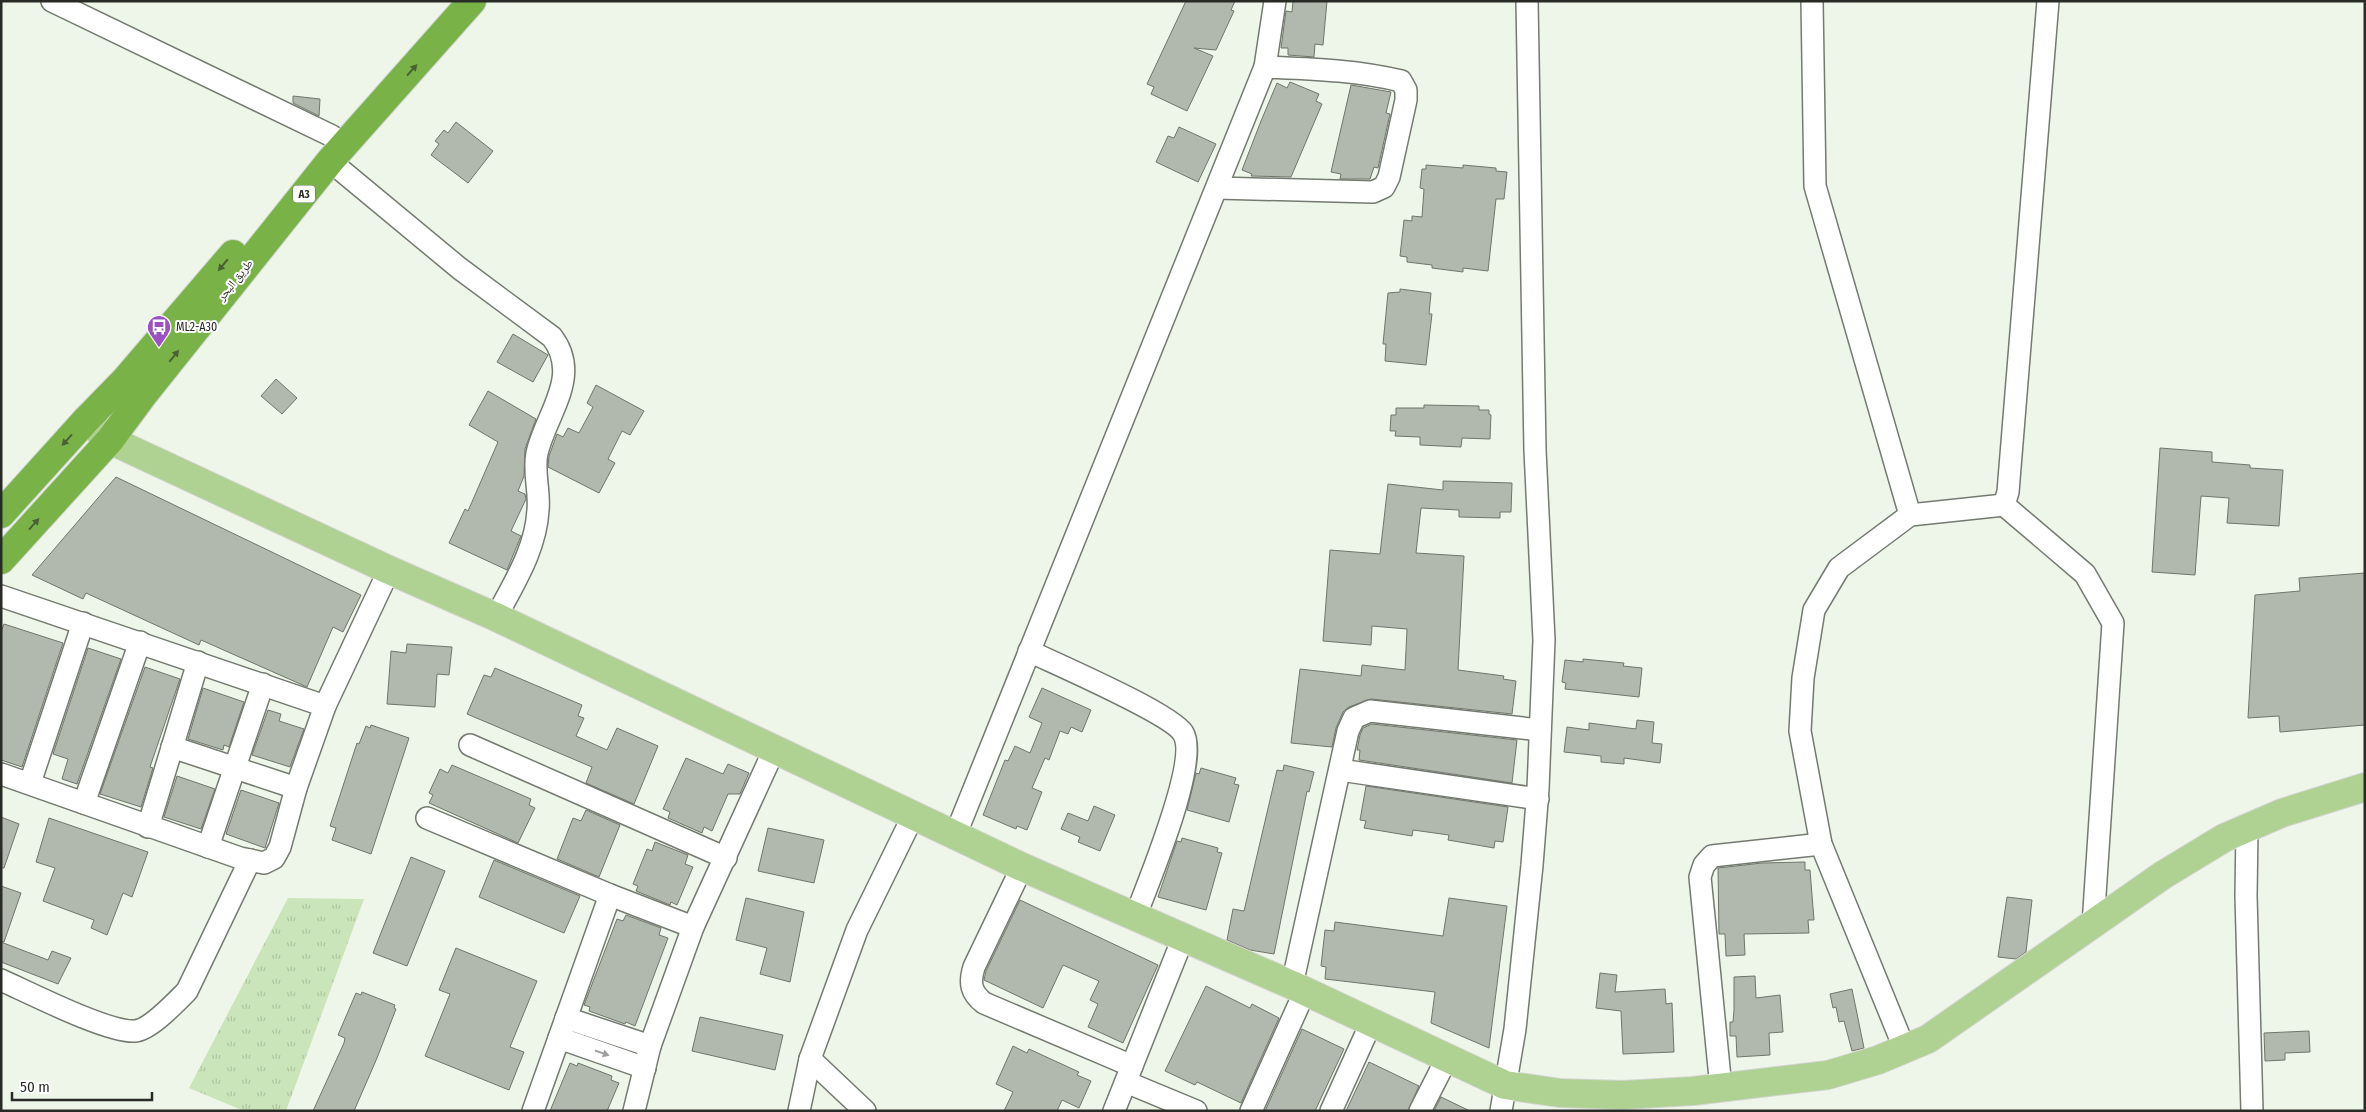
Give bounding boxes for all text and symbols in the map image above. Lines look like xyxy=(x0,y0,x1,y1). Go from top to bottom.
one-way arrow xyxy=(407,63,418,76)
road number: A3 xyxy=(293,185,315,202)
street label: طريق البحر xyxy=(213,256,256,305)
one-way arrow xyxy=(218,258,229,271)
bus stop icon: ML2-A30 xyxy=(146,314,172,348)
place label: ML2-A30 xyxy=(176,320,217,334)
one-way arrow xyxy=(169,350,180,363)
one-way arrow xyxy=(61,434,73,446)
one-way arrow xyxy=(28,519,40,531)
one-way arrow xyxy=(595,1049,610,1057)
scale bar xyxy=(12,1070,152,1102)
text: 50 m xyxy=(20,1078,50,1096)

